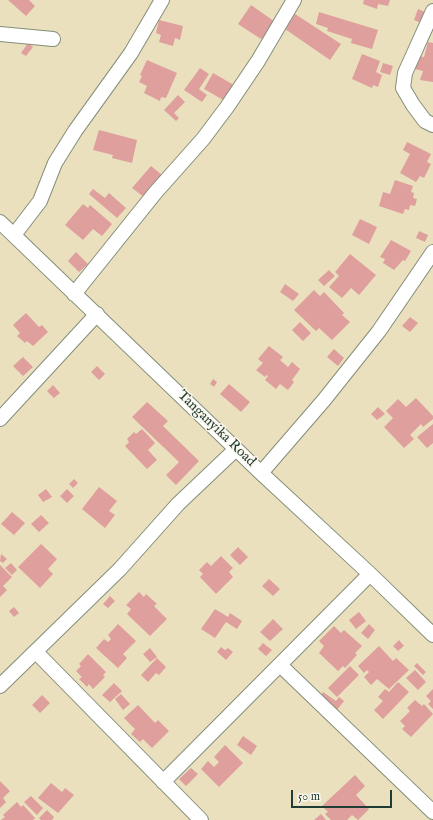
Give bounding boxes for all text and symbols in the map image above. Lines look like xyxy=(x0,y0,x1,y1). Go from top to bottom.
street label: Tanganyika Road xyxy=(173,387,259,471)
scale bar xyxy=(293,782,394,808)
text: 50 m xyxy=(298,789,320,804)

